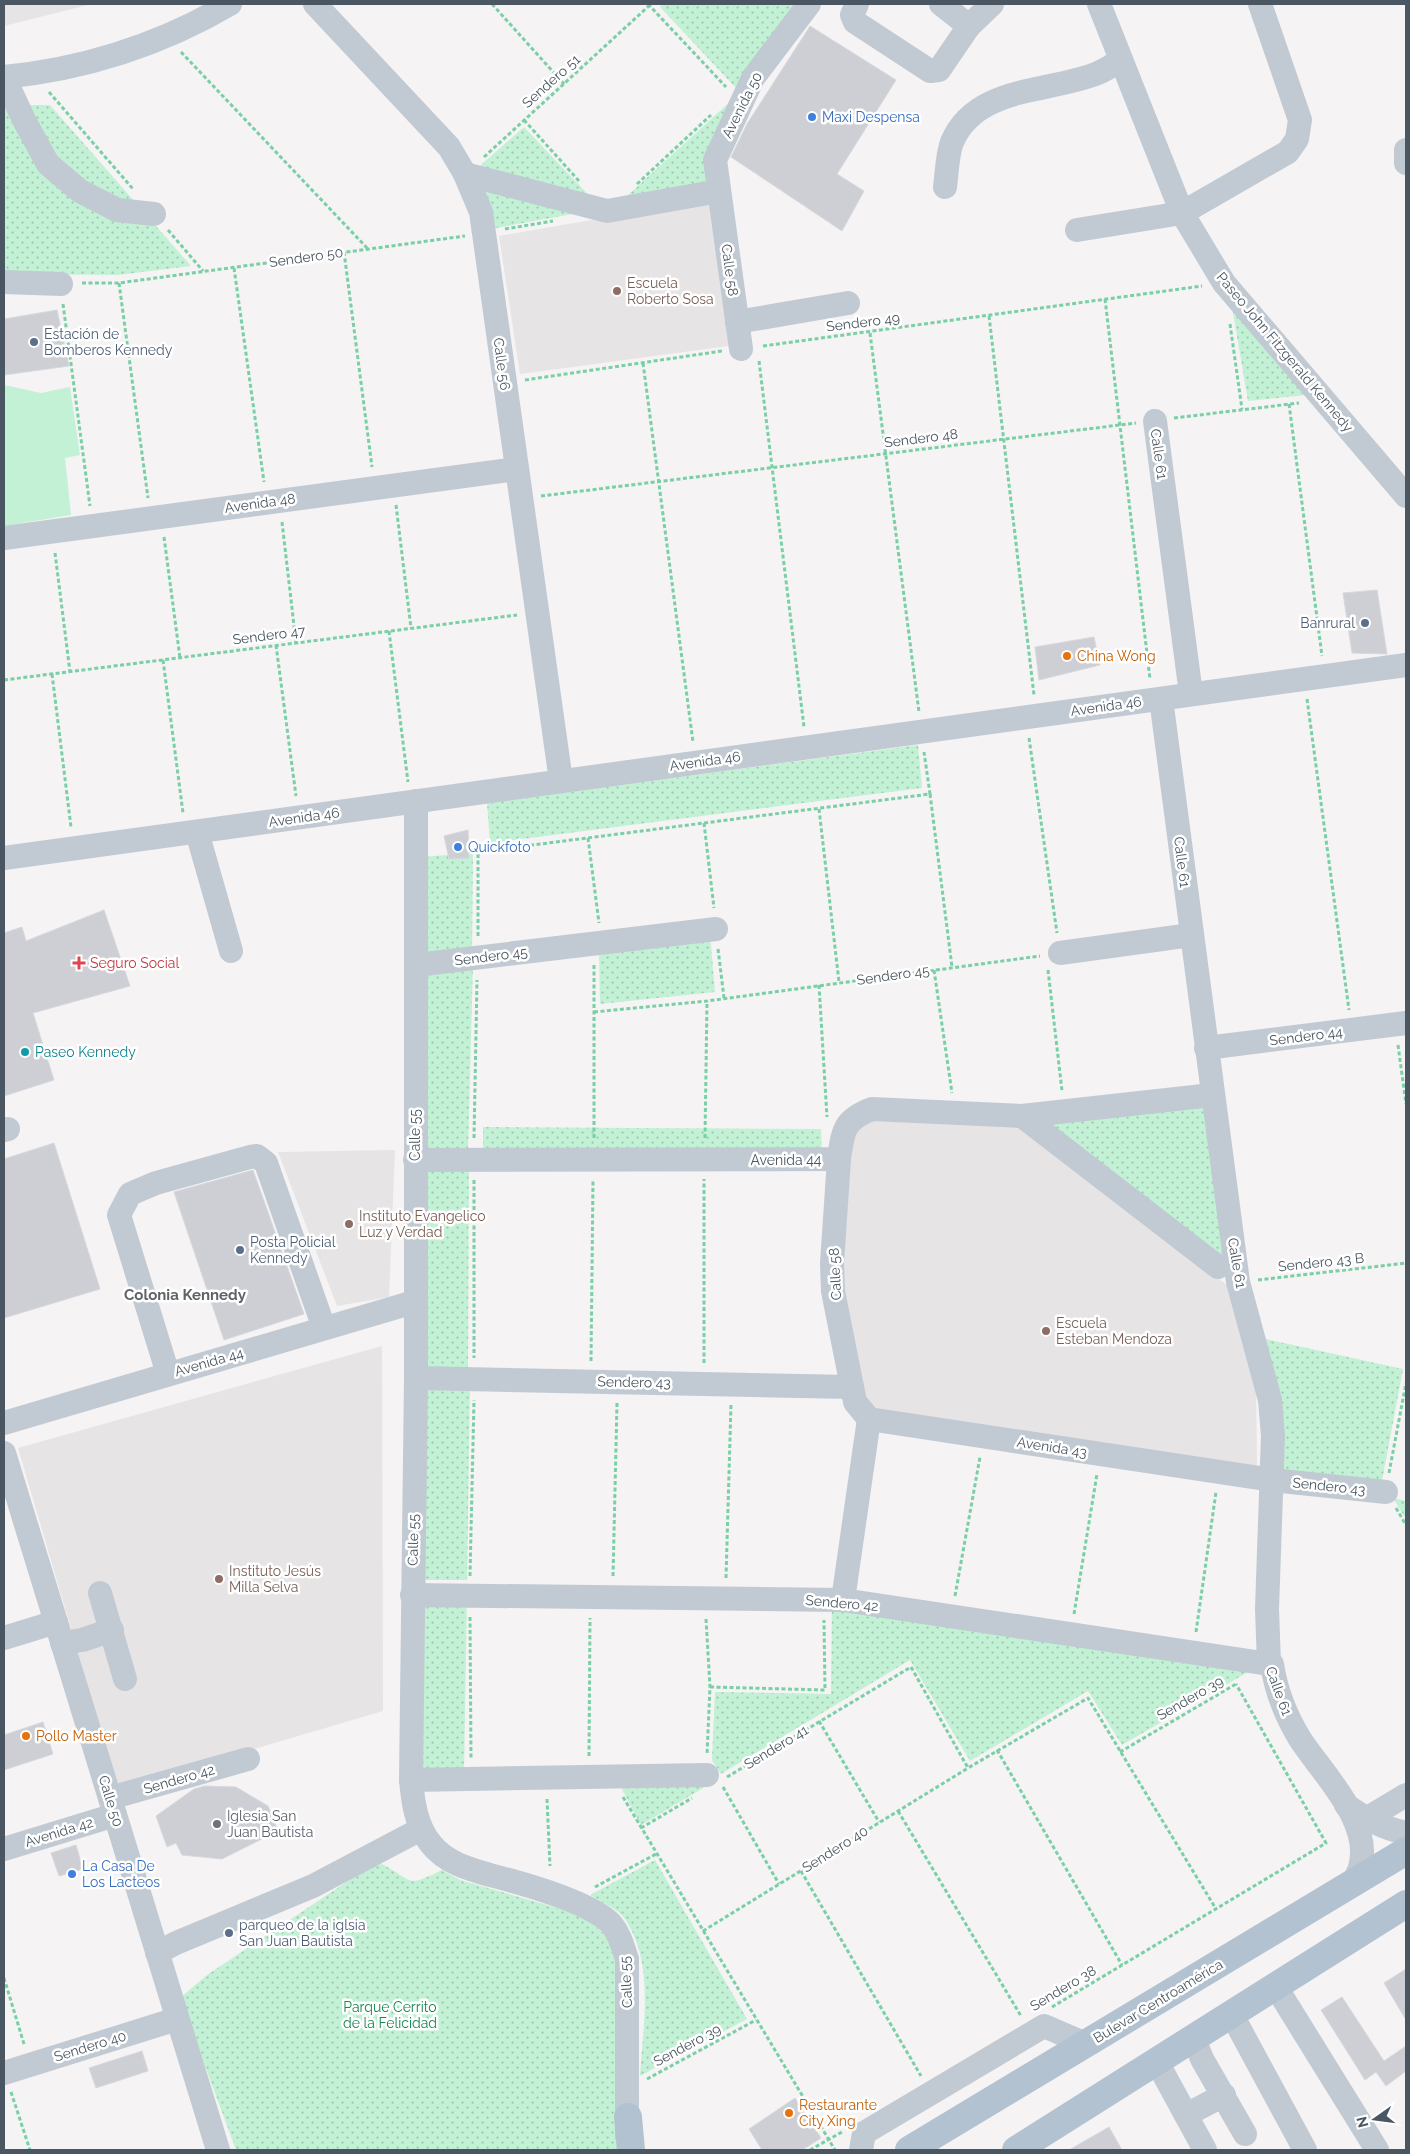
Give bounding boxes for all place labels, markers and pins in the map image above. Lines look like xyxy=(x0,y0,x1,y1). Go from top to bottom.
place label: Maxi Despensa xyxy=(822,109,920,125)
marker: Maxi Despensa xyxy=(806,111,818,123)
place label: Escuela Roberto Sosa xyxy=(627,275,714,307)
marker: Escuela Roberto Sosa xyxy=(611,285,623,297)
place label: Estación de Bomberos Kennedy xyxy=(44,326,173,358)
marker: Estación de Bomberos Kennedy xyxy=(28,336,40,348)
place label: Banrural xyxy=(1300,615,1355,631)
marker: Banrural xyxy=(1359,617,1371,629)
place label: China Wong xyxy=(1077,648,1156,664)
marker: China Wong xyxy=(1061,650,1073,662)
place label: Quickfoto xyxy=(468,839,530,855)
marker: Quickfoto xyxy=(452,841,464,853)
place label: Seguro Social xyxy=(90,955,179,971)
marker: Seguro Social xyxy=(72,956,86,970)
place label: Paseo Kennedy xyxy=(35,1044,136,1060)
marker: Paseo Kennedy xyxy=(19,1046,31,1058)
place label: Instituto Evangelico Luz y Verdad xyxy=(359,1208,486,1240)
marker: Instituto Evangelico Luz y Verdad xyxy=(343,1218,355,1230)
place label: Posta Policial Kennedy xyxy=(250,1234,336,1266)
marker: Posta Policial Kennedy xyxy=(234,1244,246,1256)
place label: Escuela Esteban Mendoza xyxy=(1056,1315,1172,1347)
marker: Escuela Esteban Mendoza xyxy=(1040,1325,1052,1337)
place label: Instituto Jesús Milla Selva xyxy=(229,1563,321,1595)
marker: Instituto Jesús Milla Selva xyxy=(213,1573,225,1585)
place label: Pollo Master xyxy=(36,1728,117,1744)
marker: Pollo Master xyxy=(20,1730,32,1742)
place label: Iglesia San Juan Bautista xyxy=(227,1808,313,1840)
marker: Iglesia San Juan Bautista xyxy=(211,1818,223,1830)
place label: La Casa De Los Lacteos xyxy=(82,1858,160,1890)
marker: La Casa De Los Lacteos xyxy=(66,1868,78,1880)
place label: parqueo de la iglsia San Juan Bautista xyxy=(239,1917,366,1949)
marker: parqueo de la iglsia San Juan Bautista xyxy=(223,1927,235,1939)
place label: Restaurante City Xing xyxy=(799,2097,877,2129)
marker: Restaurante City Xing xyxy=(783,2107,795,2119)

